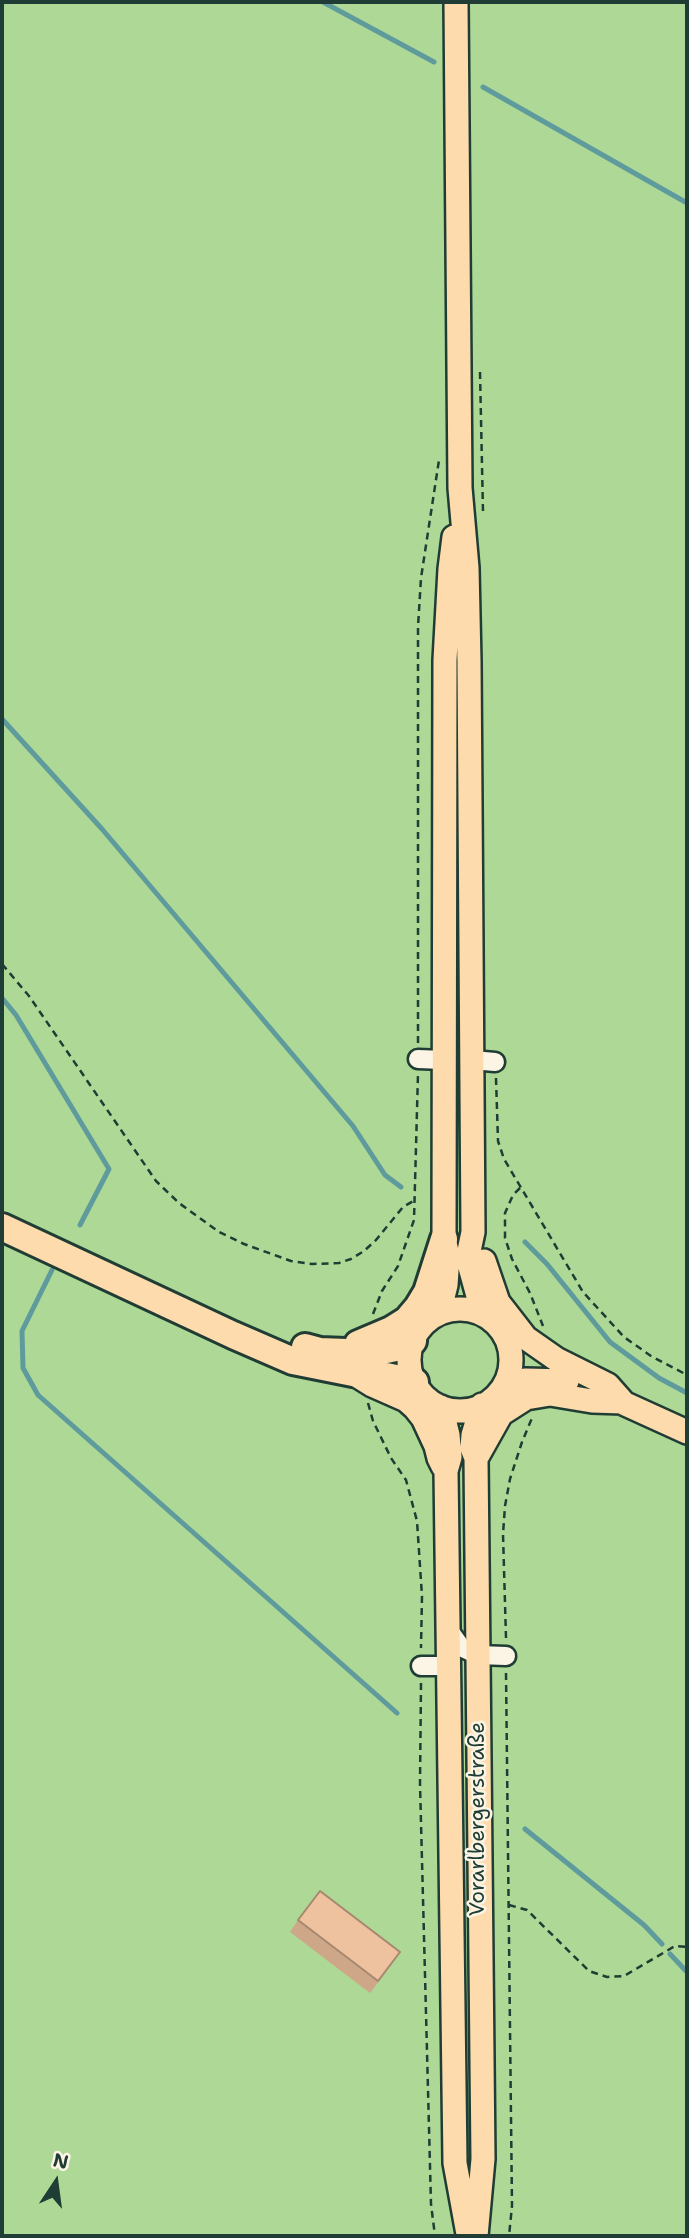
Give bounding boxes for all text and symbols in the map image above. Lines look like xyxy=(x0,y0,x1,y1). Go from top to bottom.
street label: Vorarlbergerstraße xyxy=(466,1722,492,1916)
north arrow xyxy=(21,2147,91,2217)
text: N xyxy=(51,2147,71,2175)

